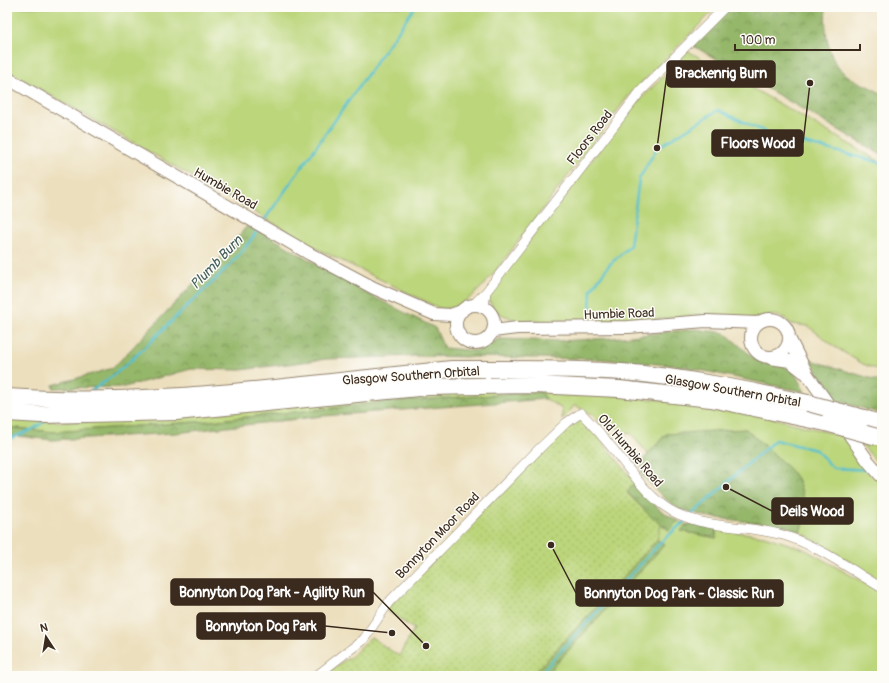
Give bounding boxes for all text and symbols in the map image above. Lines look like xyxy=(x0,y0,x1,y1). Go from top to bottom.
scale bar xyxy=(735,26,860,52)
text: 100 m xyxy=(741,33,776,48)
callout: Brackenrig Burn xyxy=(667,61,775,87)
text: Brackenrig Burn xyxy=(675,65,767,82)
street label: Floors Road xyxy=(563,107,616,168)
callout: Floors Wood xyxy=(712,130,803,156)
text: Floors Wood xyxy=(721,135,796,152)
street label: Humbie Road xyxy=(191,164,260,213)
water label: Plumb Burn xyxy=(187,231,247,293)
street label: Humbie Road xyxy=(583,305,655,323)
street label: Glasgow Southern Orbital xyxy=(342,363,480,389)
street label: Glasgow Southern Orbital xyxy=(663,371,802,411)
street label: Old Humbie Road xyxy=(594,411,666,490)
street label: Bonnyton Moor Road xyxy=(392,489,483,582)
callout: Deils Wood xyxy=(772,498,853,524)
text: Deils Wood xyxy=(780,503,844,520)
callout: Bonnyton Dog Park - Agility Run xyxy=(171,579,373,605)
callout: Bonnyton Dog Park - Classic Run xyxy=(576,580,783,606)
text: Bonnyton Dog Park - Agility Run xyxy=(179,584,365,601)
text: Bonnyton Dog Park - Classic Run xyxy=(584,585,774,602)
callout: Bonnyton Dog Park xyxy=(197,613,325,639)
north arrow xyxy=(26,617,66,657)
text: Bonnyton Dog Park xyxy=(205,618,317,635)
text: N xyxy=(39,620,50,635)

